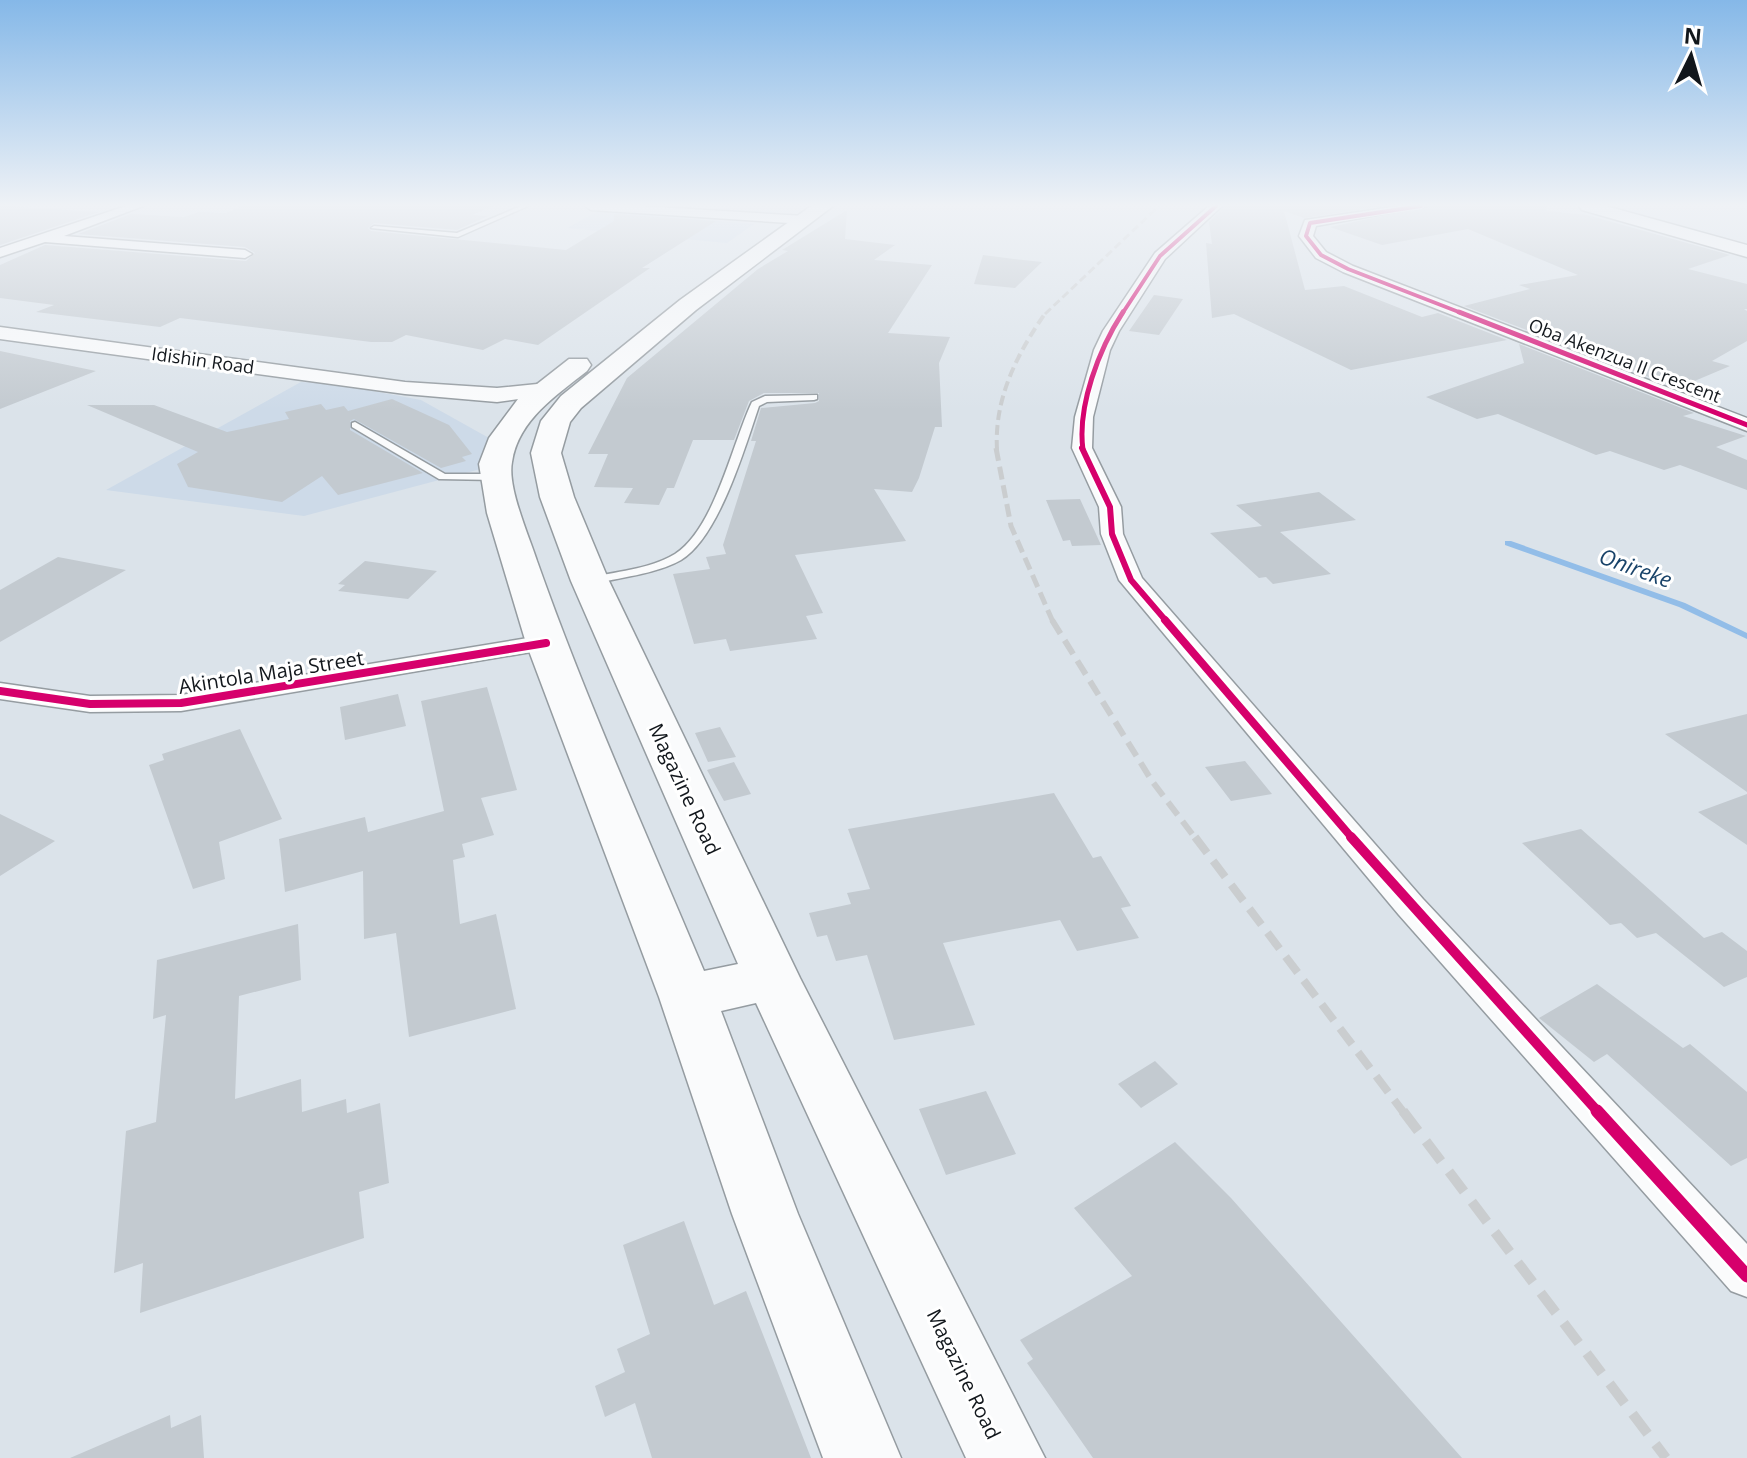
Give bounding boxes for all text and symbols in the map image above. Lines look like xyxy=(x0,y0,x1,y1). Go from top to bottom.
north arrow xyxy=(1651,16,1731,96)
text: N xyxy=(1683,19,1703,51)
street label: Oba Akenzua II Crescent xyxy=(1525,312,1725,408)
street label: Idishin Road xyxy=(150,341,256,379)
water label: Onireke xyxy=(1595,540,1677,594)
street label: Akintola Maja Street xyxy=(176,644,366,700)
street label: Magazine Road xyxy=(643,719,727,859)
street label: Magazine Road xyxy=(921,1304,1007,1444)

